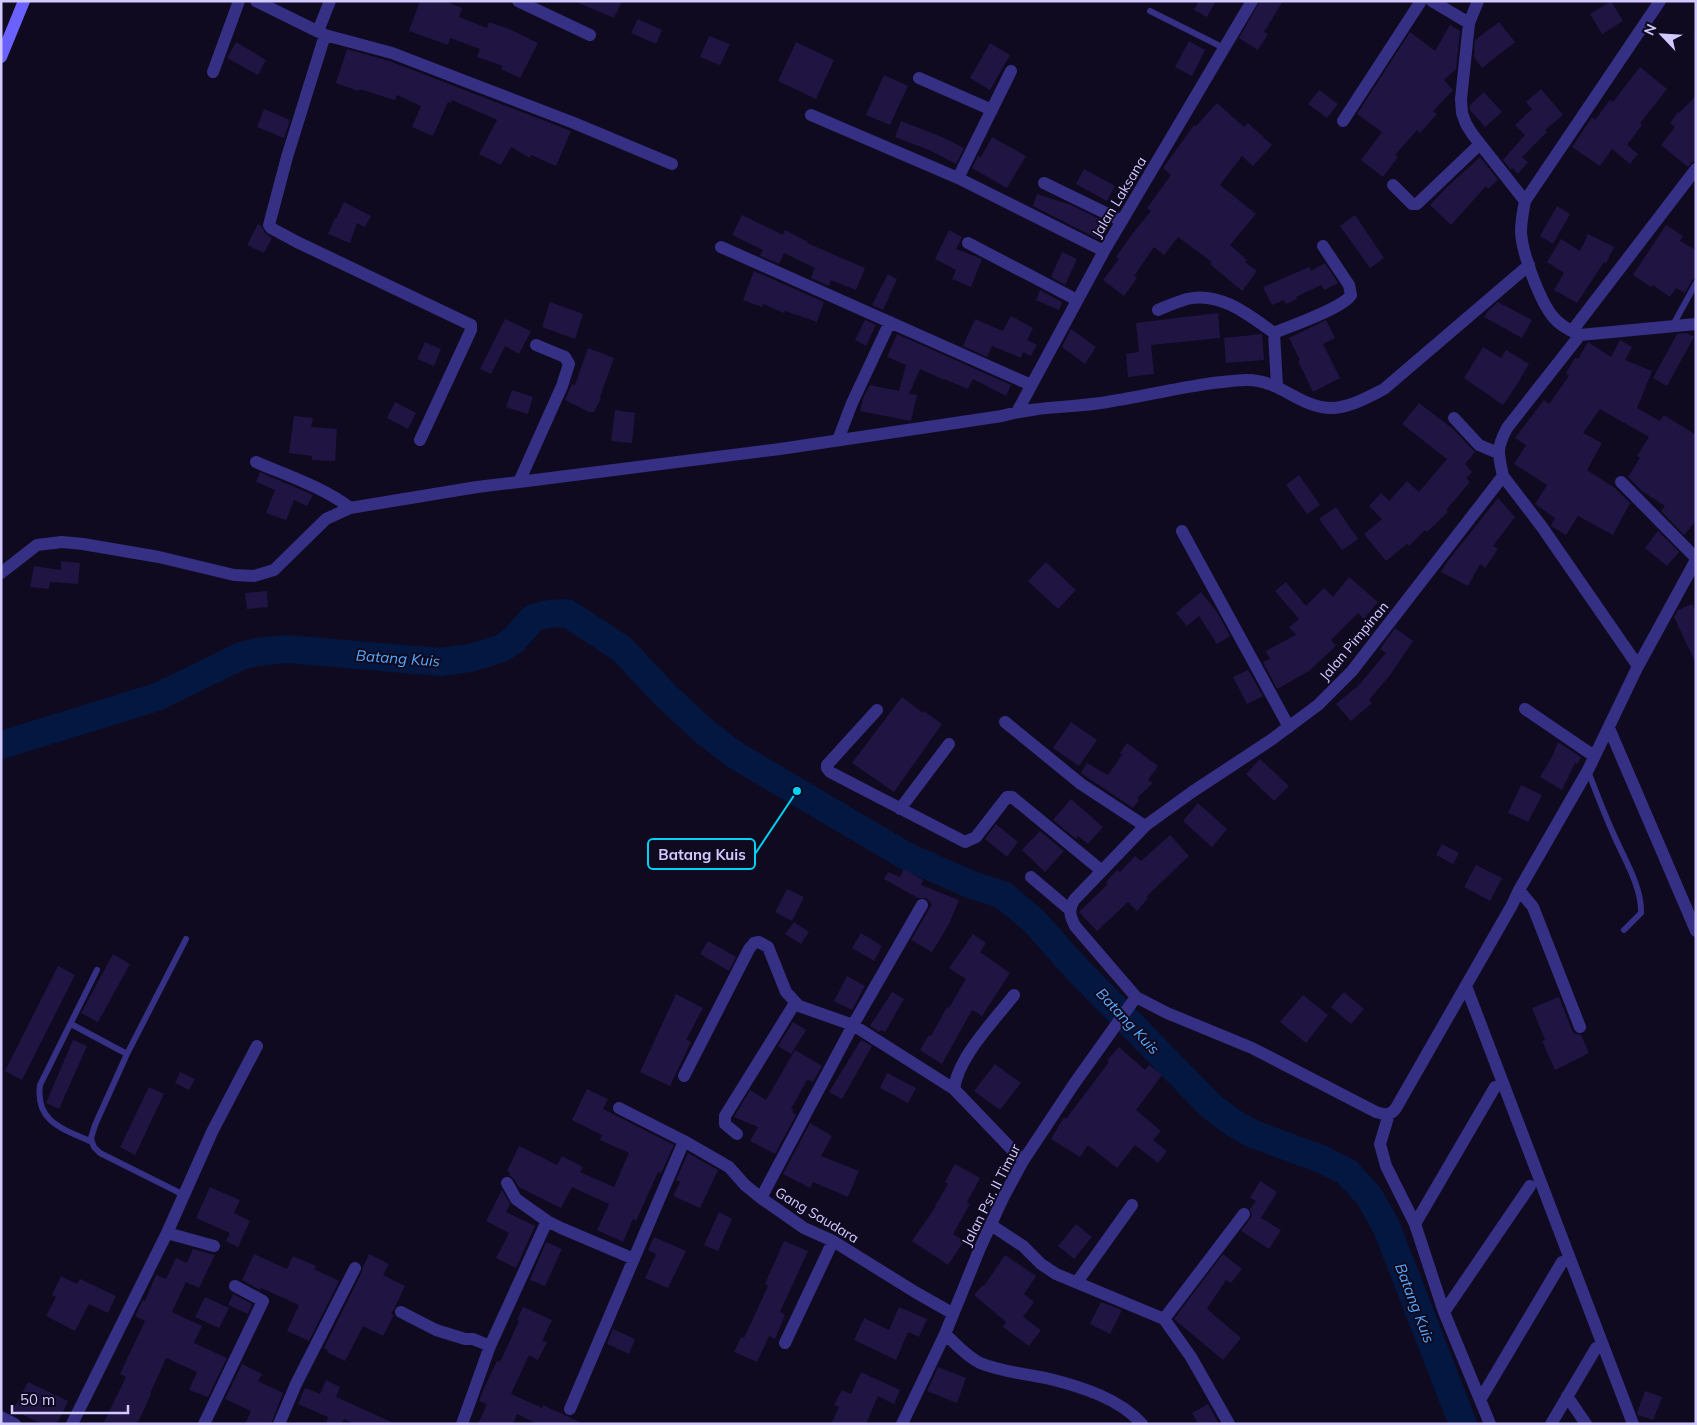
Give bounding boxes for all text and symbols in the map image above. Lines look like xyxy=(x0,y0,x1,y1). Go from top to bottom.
north arrow xyxy=(1637,10,1687,60)
text: N xyxy=(1640,21,1661,38)
street label: Jalan Laksana xyxy=(1088,153,1150,241)
street label: Jalan Pimpinan xyxy=(1316,598,1392,684)
water label: Batang Kuis xyxy=(355,646,441,670)
callout: Batang Kuis xyxy=(648,839,755,869)
text: Batang Kuis xyxy=(658,845,746,864)
water label: Batang Kuis xyxy=(1092,984,1164,1058)
street label: Jalan Psr. II Timur xyxy=(958,1140,1025,1249)
street label: Gang Saudara xyxy=(772,1183,862,1247)
water label: Batang Kuis xyxy=(1391,1260,1439,1346)
scale bar xyxy=(12,1382,129,1414)
text: 50 m xyxy=(20,1390,55,1409)

